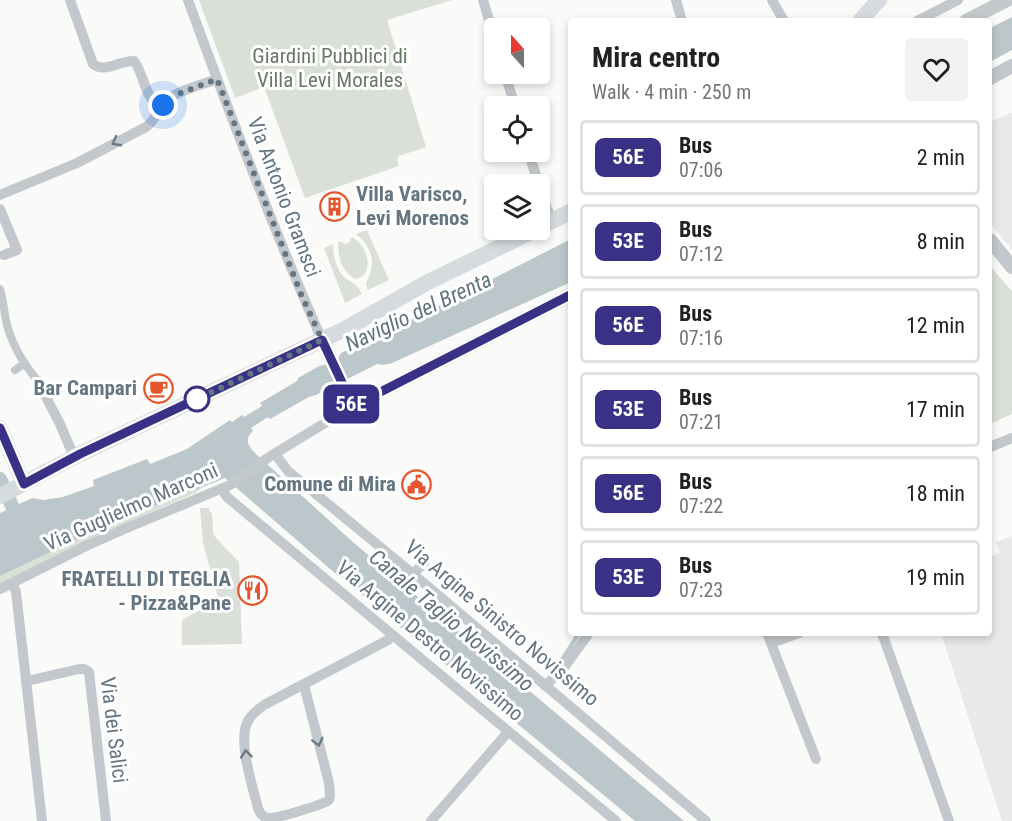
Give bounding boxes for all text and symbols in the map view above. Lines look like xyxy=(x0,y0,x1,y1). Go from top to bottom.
north arrow xyxy=(484,18,550,84)
map controls xyxy=(484,18,550,240)
button: heart xyxy=(905,38,968,101)
text: Mira centro xyxy=(592,41,720,74)
park label: Giardini Pubblici di Villa Levi Morales xyxy=(252,44,408,92)
text: Walk · 4 min · 250 m xyxy=(592,80,751,104)
your location xyxy=(148,90,178,120)
button: locate xyxy=(484,96,550,162)
street label: Via Antonio Gramsci xyxy=(243,114,325,280)
text: Bus xyxy=(679,133,712,158)
one-way arrow xyxy=(112,135,123,147)
text: 56E xyxy=(612,145,644,169)
text: 2 min xyxy=(917,145,965,170)
text: 07:06 xyxy=(679,158,723,182)
button: layers xyxy=(484,174,550,240)
place label: Villa Varisco, Levi Morenos xyxy=(356,182,469,230)
building icon: Villa Varisco, Levi Morenos xyxy=(319,190,351,222)
text: Bus xyxy=(679,217,712,242)
text: 53E xyxy=(612,229,644,253)
text: 8 min xyxy=(917,229,965,254)
text: 07:12 xyxy=(679,242,723,266)
water label: Naviglio del Brenta xyxy=(341,267,495,356)
text: Bus xyxy=(679,301,712,326)
text: 56E xyxy=(612,313,644,337)
text: 12 min xyxy=(906,313,965,338)
text: 07:16 xyxy=(679,326,723,350)
cafe icon: Bar Campari xyxy=(142,372,174,404)
place label: Bar Campari xyxy=(34,376,137,400)
line badge: 56E xyxy=(316,384,386,424)
text: Bus xyxy=(679,385,712,410)
unlabelled marker xyxy=(184,386,210,412)
text: 56E xyxy=(335,392,367,416)
text: 53E xyxy=(612,397,644,421)
text: 17 min xyxy=(906,397,965,422)
text: 07:21 xyxy=(679,410,723,434)
street label: Via Guglielmo Marconi xyxy=(41,458,221,556)
public building icon: Comune di Mira xyxy=(401,468,433,500)
text: Bus xyxy=(679,469,712,494)
place label: Comune di Mira xyxy=(264,472,396,496)
text: 56E xyxy=(612,481,644,505)
text: 18 min xyxy=(906,481,965,506)
text: 07:22 xyxy=(679,494,723,518)
street label: Via Argine Sinistro Novissimo xyxy=(400,535,604,711)
water label: Canale Taglio Novissimo xyxy=(364,544,539,697)
text: Bus xyxy=(679,553,712,578)
street label: Via Argine Destro Novissimo xyxy=(332,556,528,726)
text: 53E xyxy=(612,565,644,589)
text: 19 min xyxy=(906,565,965,590)
place label: FRATELLI DI TEGLIA - Pizza&Pane xyxy=(62,567,231,615)
restaurant icon: FRATELLI DI TEGLIA - Pizza&Pane xyxy=(236,575,268,607)
text: 07:23 xyxy=(679,578,723,602)
street label: Via dei Salici xyxy=(96,676,132,784)
one-way arrow xyxy=(311,737,324,747)
one-way arrow xyxy=(240,749,253,758)

